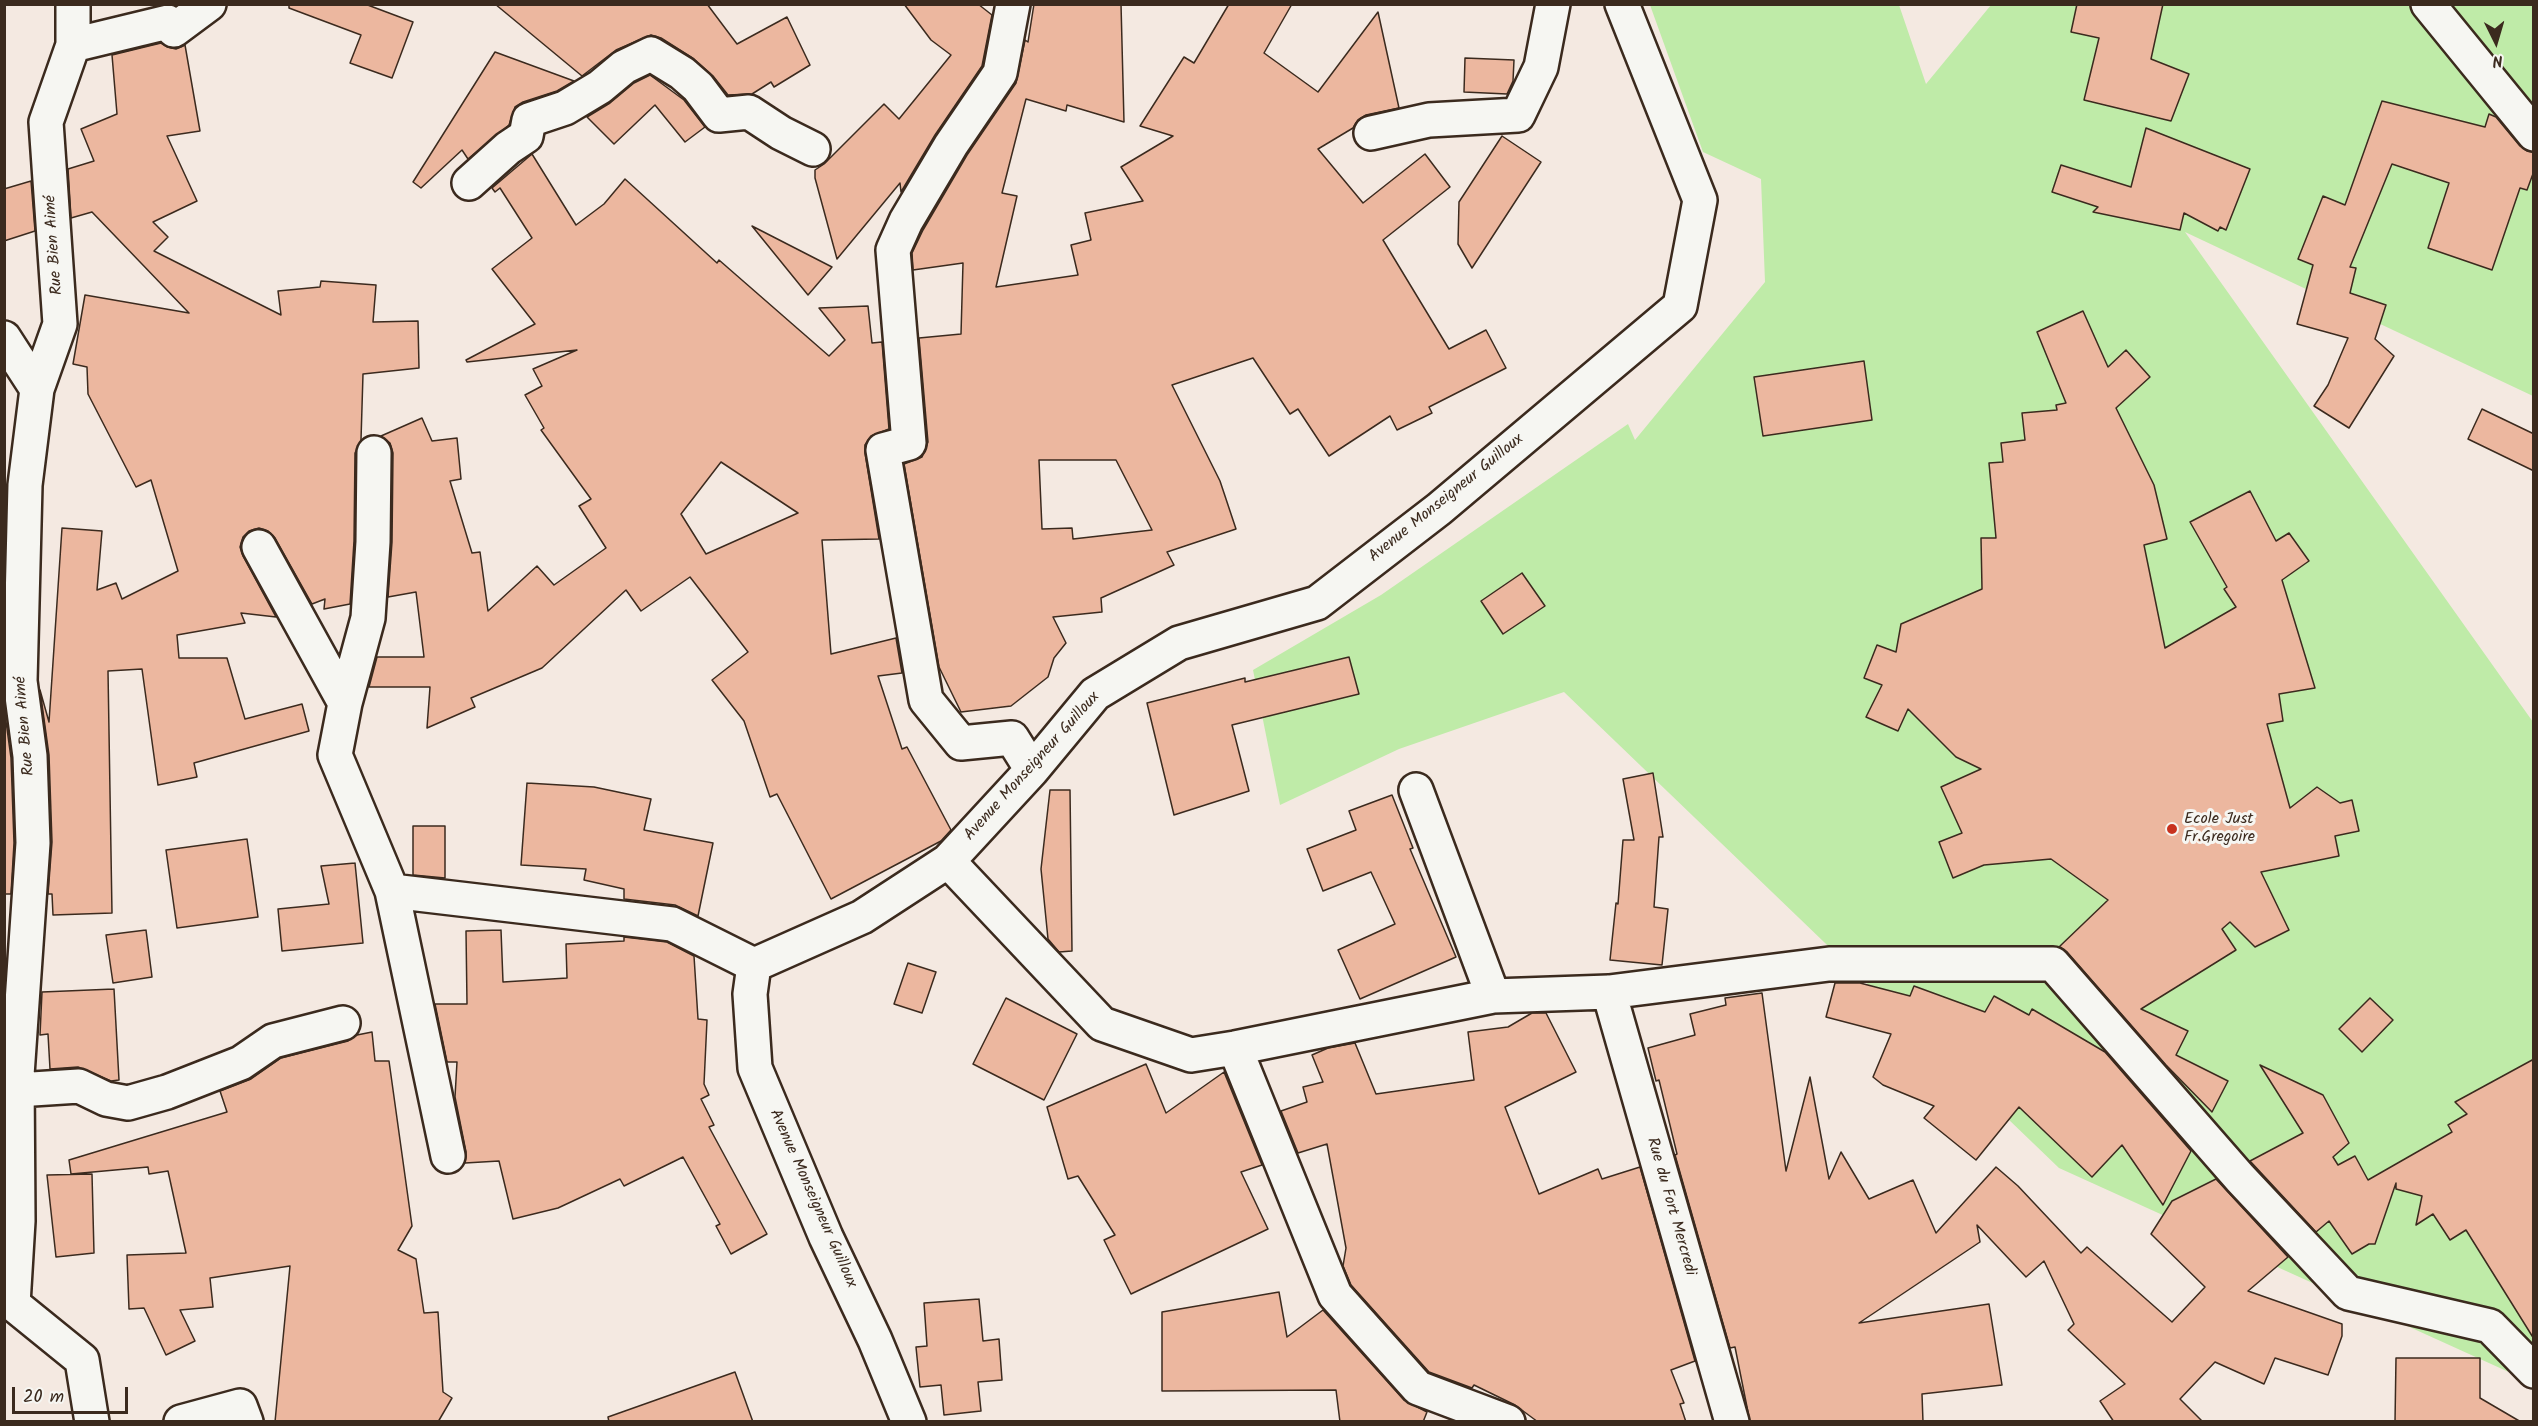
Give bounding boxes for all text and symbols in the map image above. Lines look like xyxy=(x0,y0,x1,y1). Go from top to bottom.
north arrow xyxy=(2466,12,2526,72)
text: N xyxy=(2491,48,2504,73)
street label: Rue Bien Aimé xyxy=(42,194,68,296)
street label: Avenue Monseigneur Guilloux xyxy=(1366,431,1528,567)
street label: Rue Bien Aimé xyxy=(12,675,40,777)
street label: Avenue Monseigneur Guilloux xyxy=(961,689,1105,845)
place label: Ecole Just Fr.Gregoire xyxy=(2184,810,2255,848)
marker: Ecole Just Fr.Gregoire xyxy=(2165,822,2179,836)
street label: Avenue Monseigneur Guilloux xyxy=(764,1107,860,1291)
street label: Rue du Fort Mercredi xyxy=(1641,1136,1699,1278)
scale bar xyxy=(15,1375,130,1413)
text: 20 m xyxy=(23,1383,64,1412)

